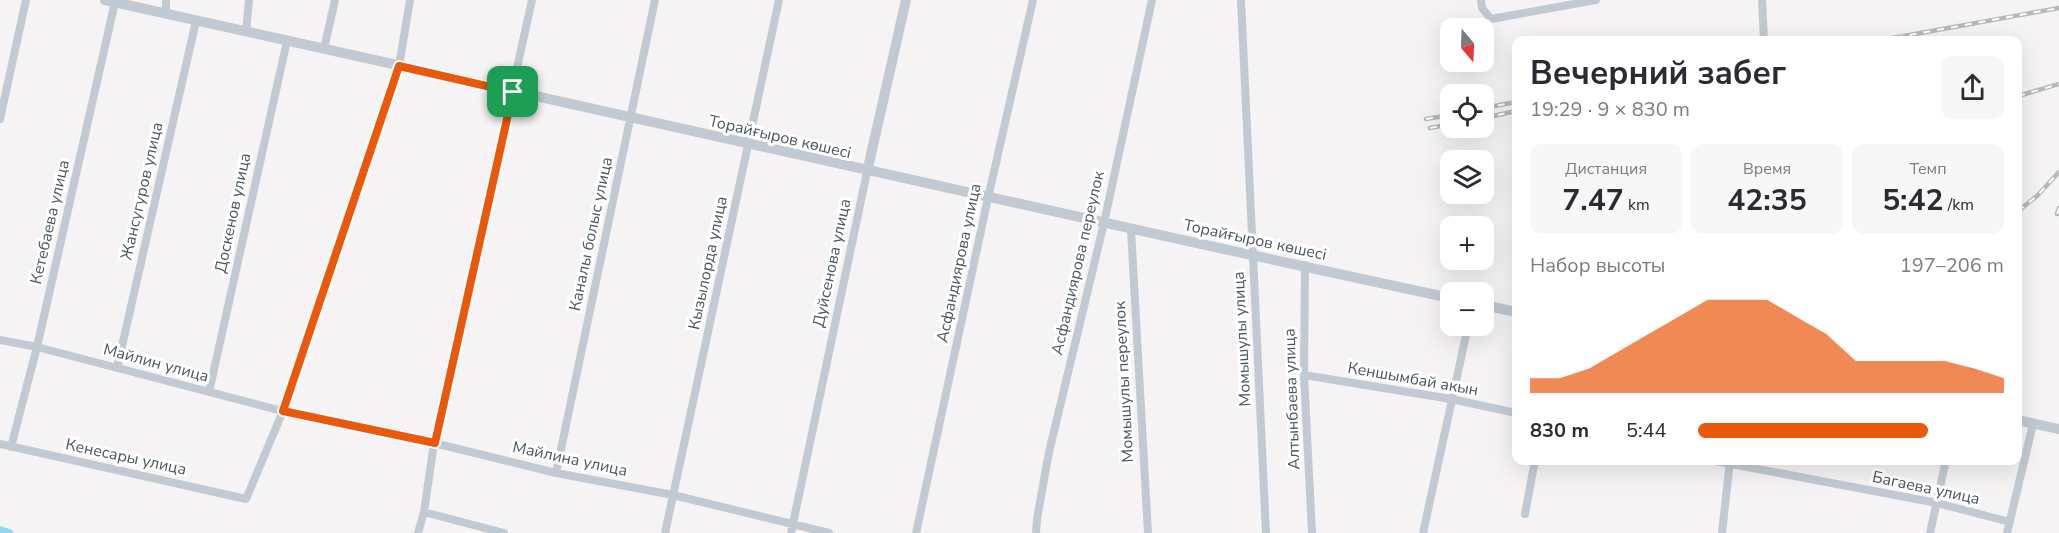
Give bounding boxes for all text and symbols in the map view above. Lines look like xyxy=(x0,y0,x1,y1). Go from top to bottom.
north arrow xyxy=(1440,18,1494,72)
map controls xyxy=(1440,18,1494,336)
text: Вечерний забег xyxy=(1530,51,1786,96)
button: share xyxy=(1941,56,2004,119)
pin xyxy=(487,66,538,117)
icon: arrive xyxy=(496,75,529,108)
button: locate xyxy=(1440,84,1494,138)
text: 19:29 · 9 × 830 m xyxy=(1530,96,1690,123)
street label: Торайғыров көшесі xyxy=(707,110,853,164)
street label: Жансугуров улица xyxy=(115,120,169,262)
button: layers xyxy=(1440,150,1494,204)
street label: Доскенов улица xyxy=(210,151,256,275)
street label: Каналы болыс улица xyxy=(564,155,618,313)
street label: Кетебаева улица xyxy=(25,158,75,286)
text: Дистанция xyxy=(1565,158,1647,180)
text: Время xyxy=(1743,158,1791,180)
text: Темп xyxy=(1910,158,1946,180)
street label: Асфандиярова переулок xyxy=(1046,168,1110,357)
text: 7.47 xyxy=(1562,180,1624,221)
text: 42:35 xyxy=(1727,180,1807,221)
text: 5:42 xyxy=(1882,180,1944,221)
street label: Асфандиярова улица xyxy=(931,181,987,345)
street label: Кызылорда улица xyxy=(683,194,733,332)
text: km xyxy=(1624,194,1650,216)
text: /km xyxy=(1944,194,1974,216)
street label: Дуйсенова улица xyxy=(808,197,856,329)
street label: Торайғыров көшесі xyxy=(1181,214,1329,266)
button: + xyxy=(1440,216,1494,270)
text: Набор высоты xyxy=(1530,252,1665,279)
text: 197–206 m xyxy=(1900,252,2004,279)
street label: Момышулы улица xyxy=(1227,271,1257,407)
button: − xyxy=(1440,282,1494,336)
street label: Момышулы переулок xyxy=(1109,300,1139,463)
street label: Алтынбаева улица xyxy=(1279,328,1305,470)
street label: Майлин улица xyxy=(101,338,211,388)
street label: Кеншымбай акын xyxy=(1346,357,1480,401)
text: 830 m xyxy=(1530,417,1589,444)
text: 5:44 xyxy=(1626,417,1667,444)
street label: Кенесары улица xyxy=(64,433,188,481)
street label: Майлина улица xyxy=(511,436,629,482)
street label: Багаева улица xyxy=(1870,466,1982,510)

